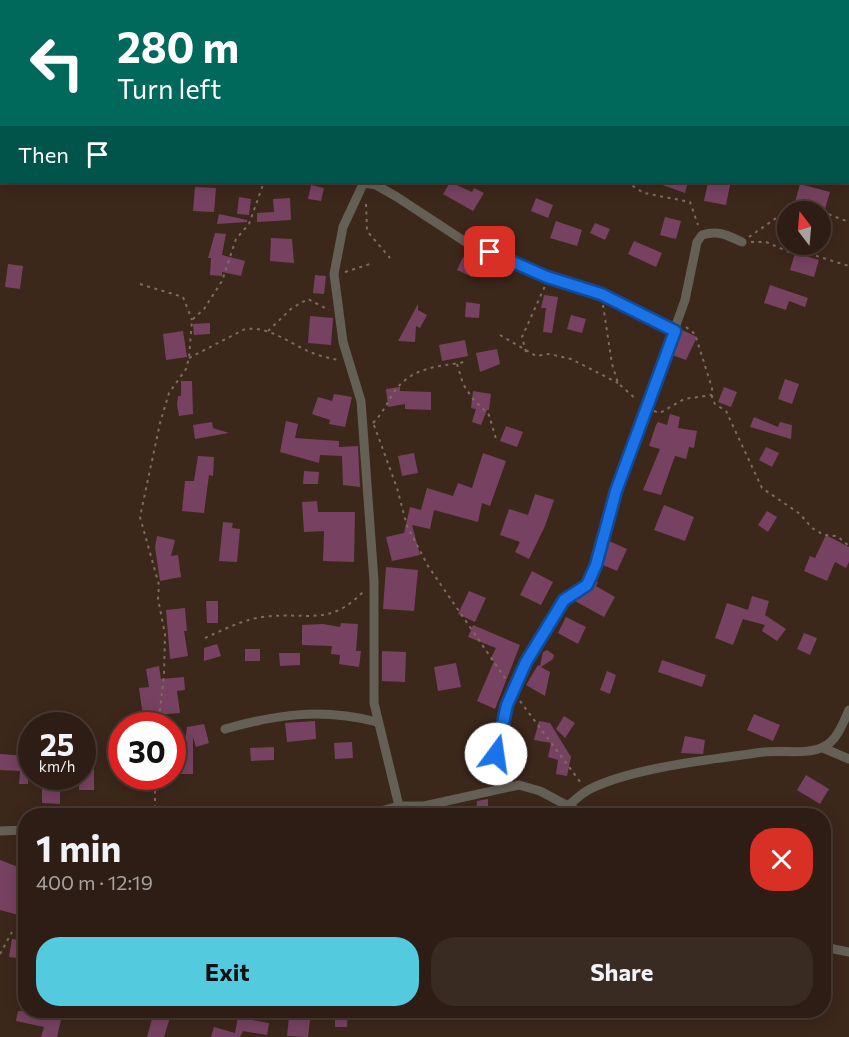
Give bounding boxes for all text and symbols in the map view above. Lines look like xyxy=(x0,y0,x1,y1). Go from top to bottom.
text: 280 m xyxy=(117,20,239,72)
icon: left xyxy=(18,24,96,102)
text: Turn left xyxy=(117,72,221,105)
icon: arrive xyxy=(81,138,114,171)
text: Then xyxy=(18,141,69,168)
north arrow xyxy=(777,201,831,255)
map controls xyxy=(777,201,831,255)
pin xyxy=(464,226,515,277)
icon: arrive xyxy=(473,235,506,268)
speed limit sign: 30 xyxy=(108,712,186,790)
position arrow xyxy=(464,722,528,786)
text: 25 xyxy=(40,725,74,762)
text: km/h xyxy=(39,757,75,775)
text: 1 min xyxy=(36,825,121,869)
button: close xyxy=(750,828,813,891)
text: 400 m · 12:19 xyxy=(36,870,153,894)
button: Exit xyxy=(36,937,419,1006)
button: Share xyxy=(431,937,813,1006)

